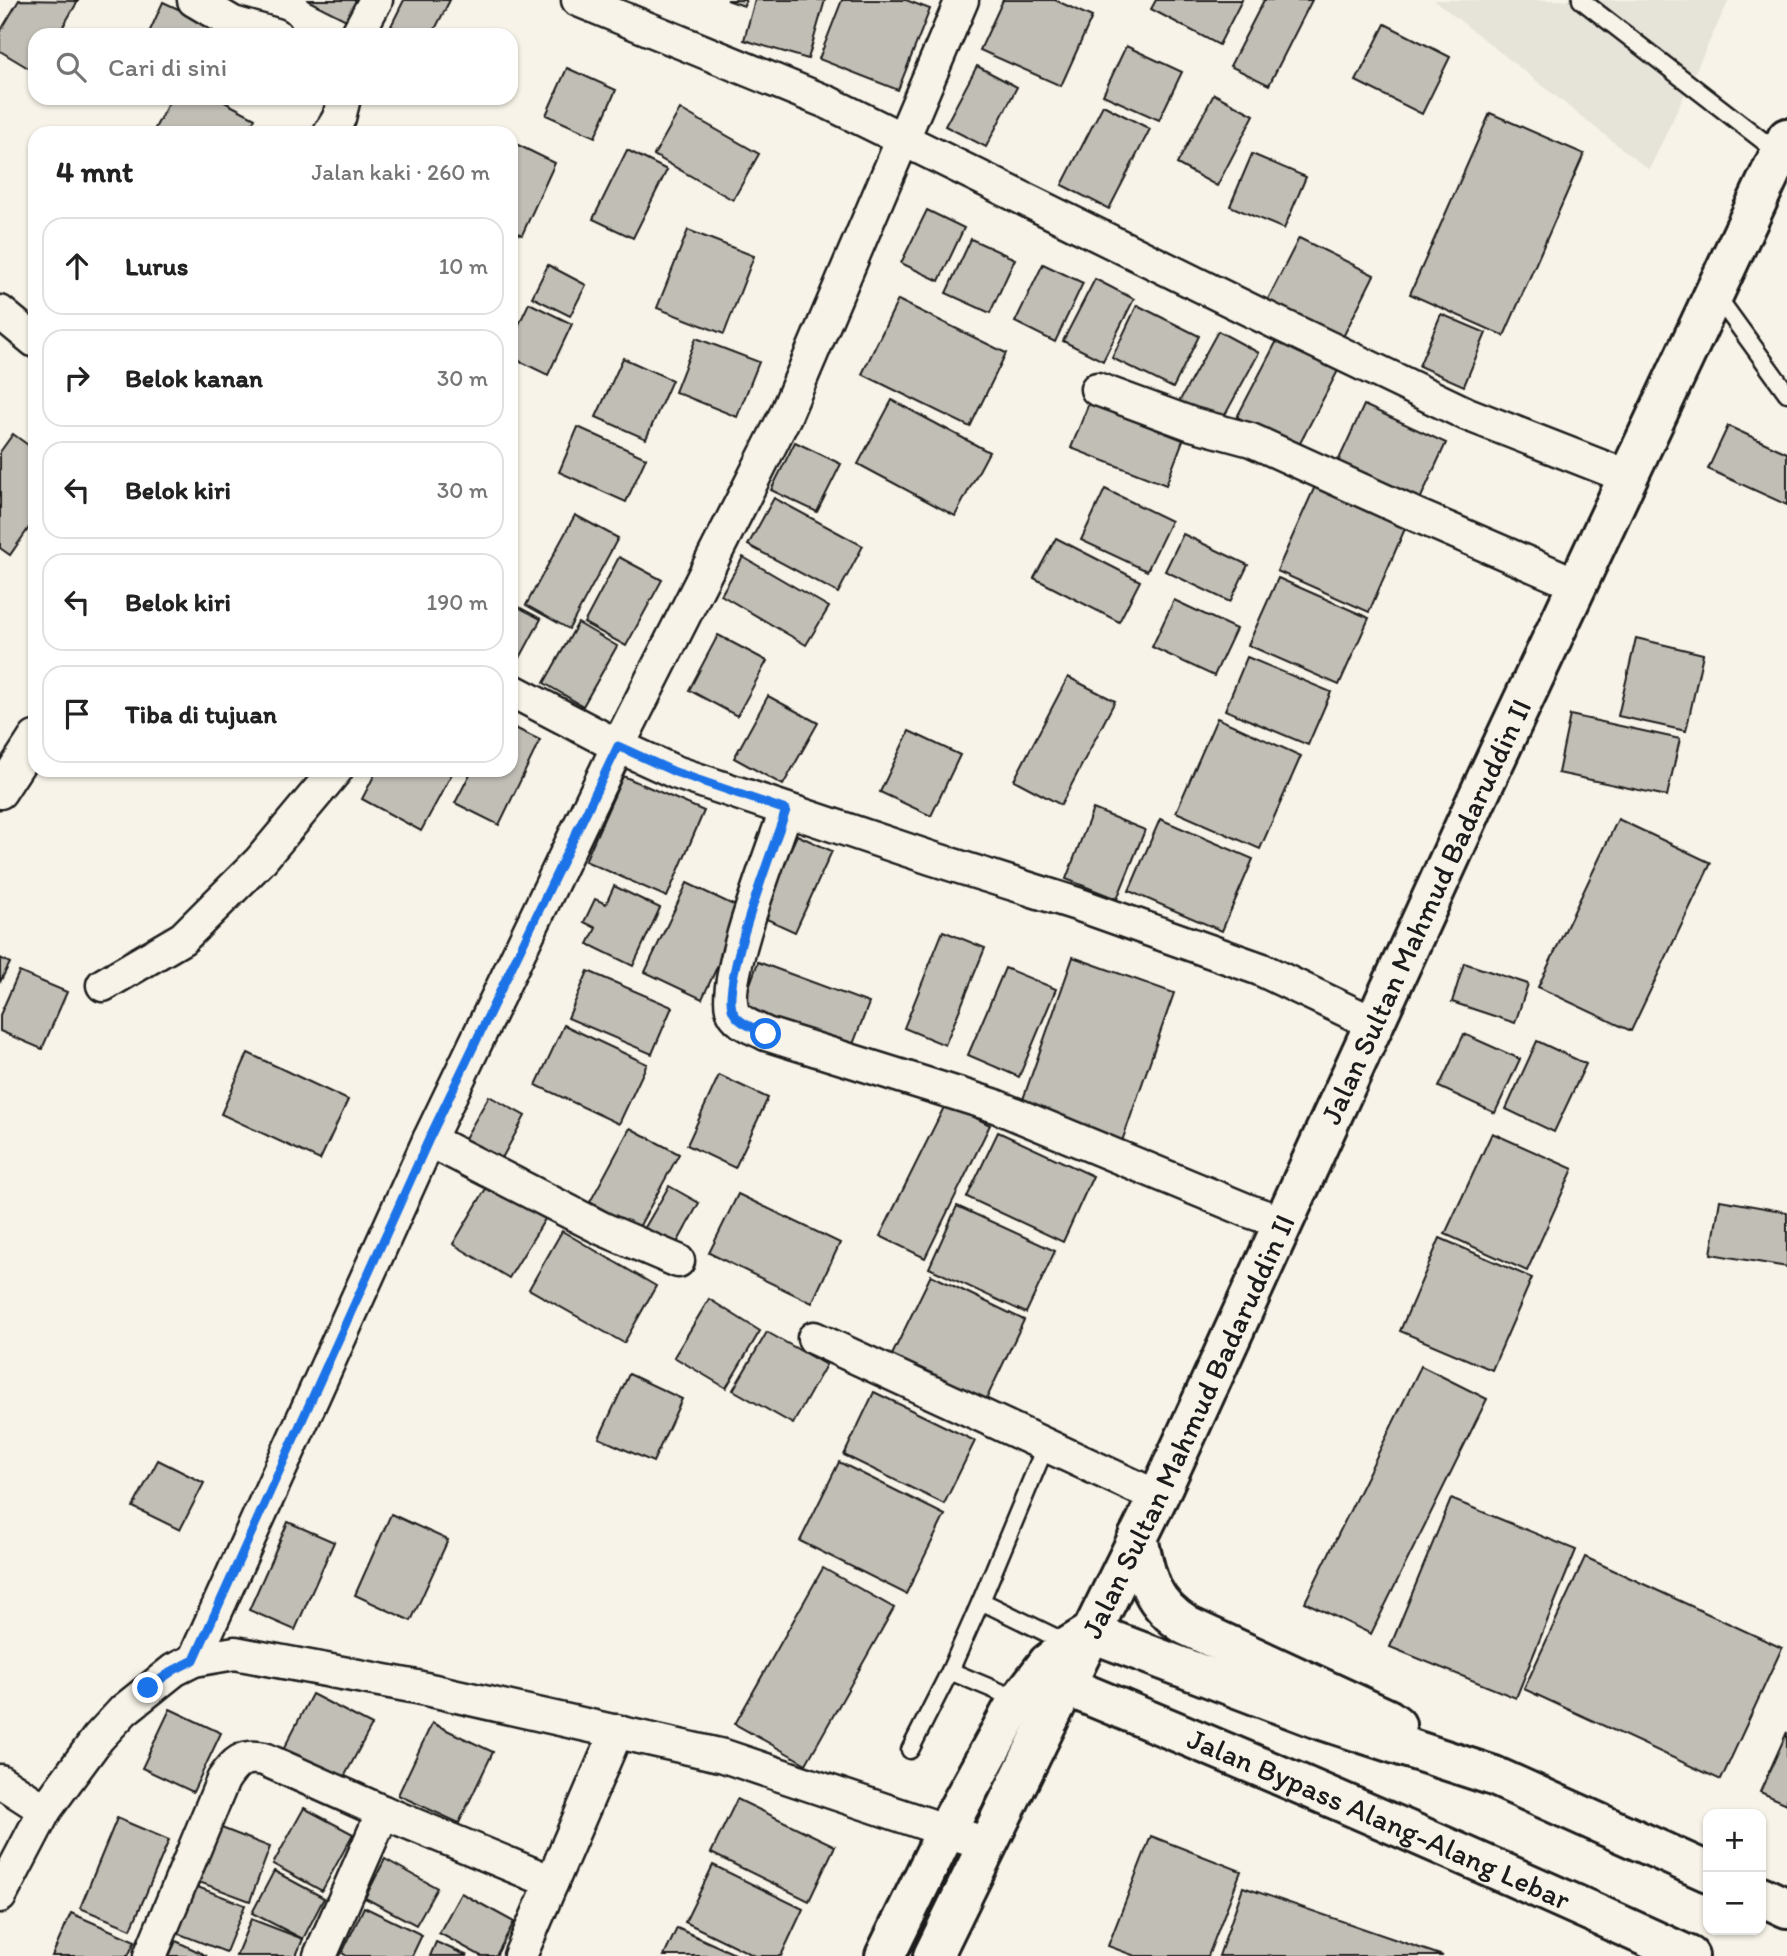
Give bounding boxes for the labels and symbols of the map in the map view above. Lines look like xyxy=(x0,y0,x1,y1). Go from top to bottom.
street label: Jalan Sultan Mahmud Badaruddin II xyxy=(1312,693,1539,1130)
route start xyxy=(750,1018,781,1049)
street label: Jalan Sultan Mahmud Badaruddin II xyxy=(1073,1208,1303,1644)
route end xyxy=(132,1672,163,1703)
street label: Jalan Bypass Alang-Alang Lebar xyxy=(1182,1720,1577,1918)

